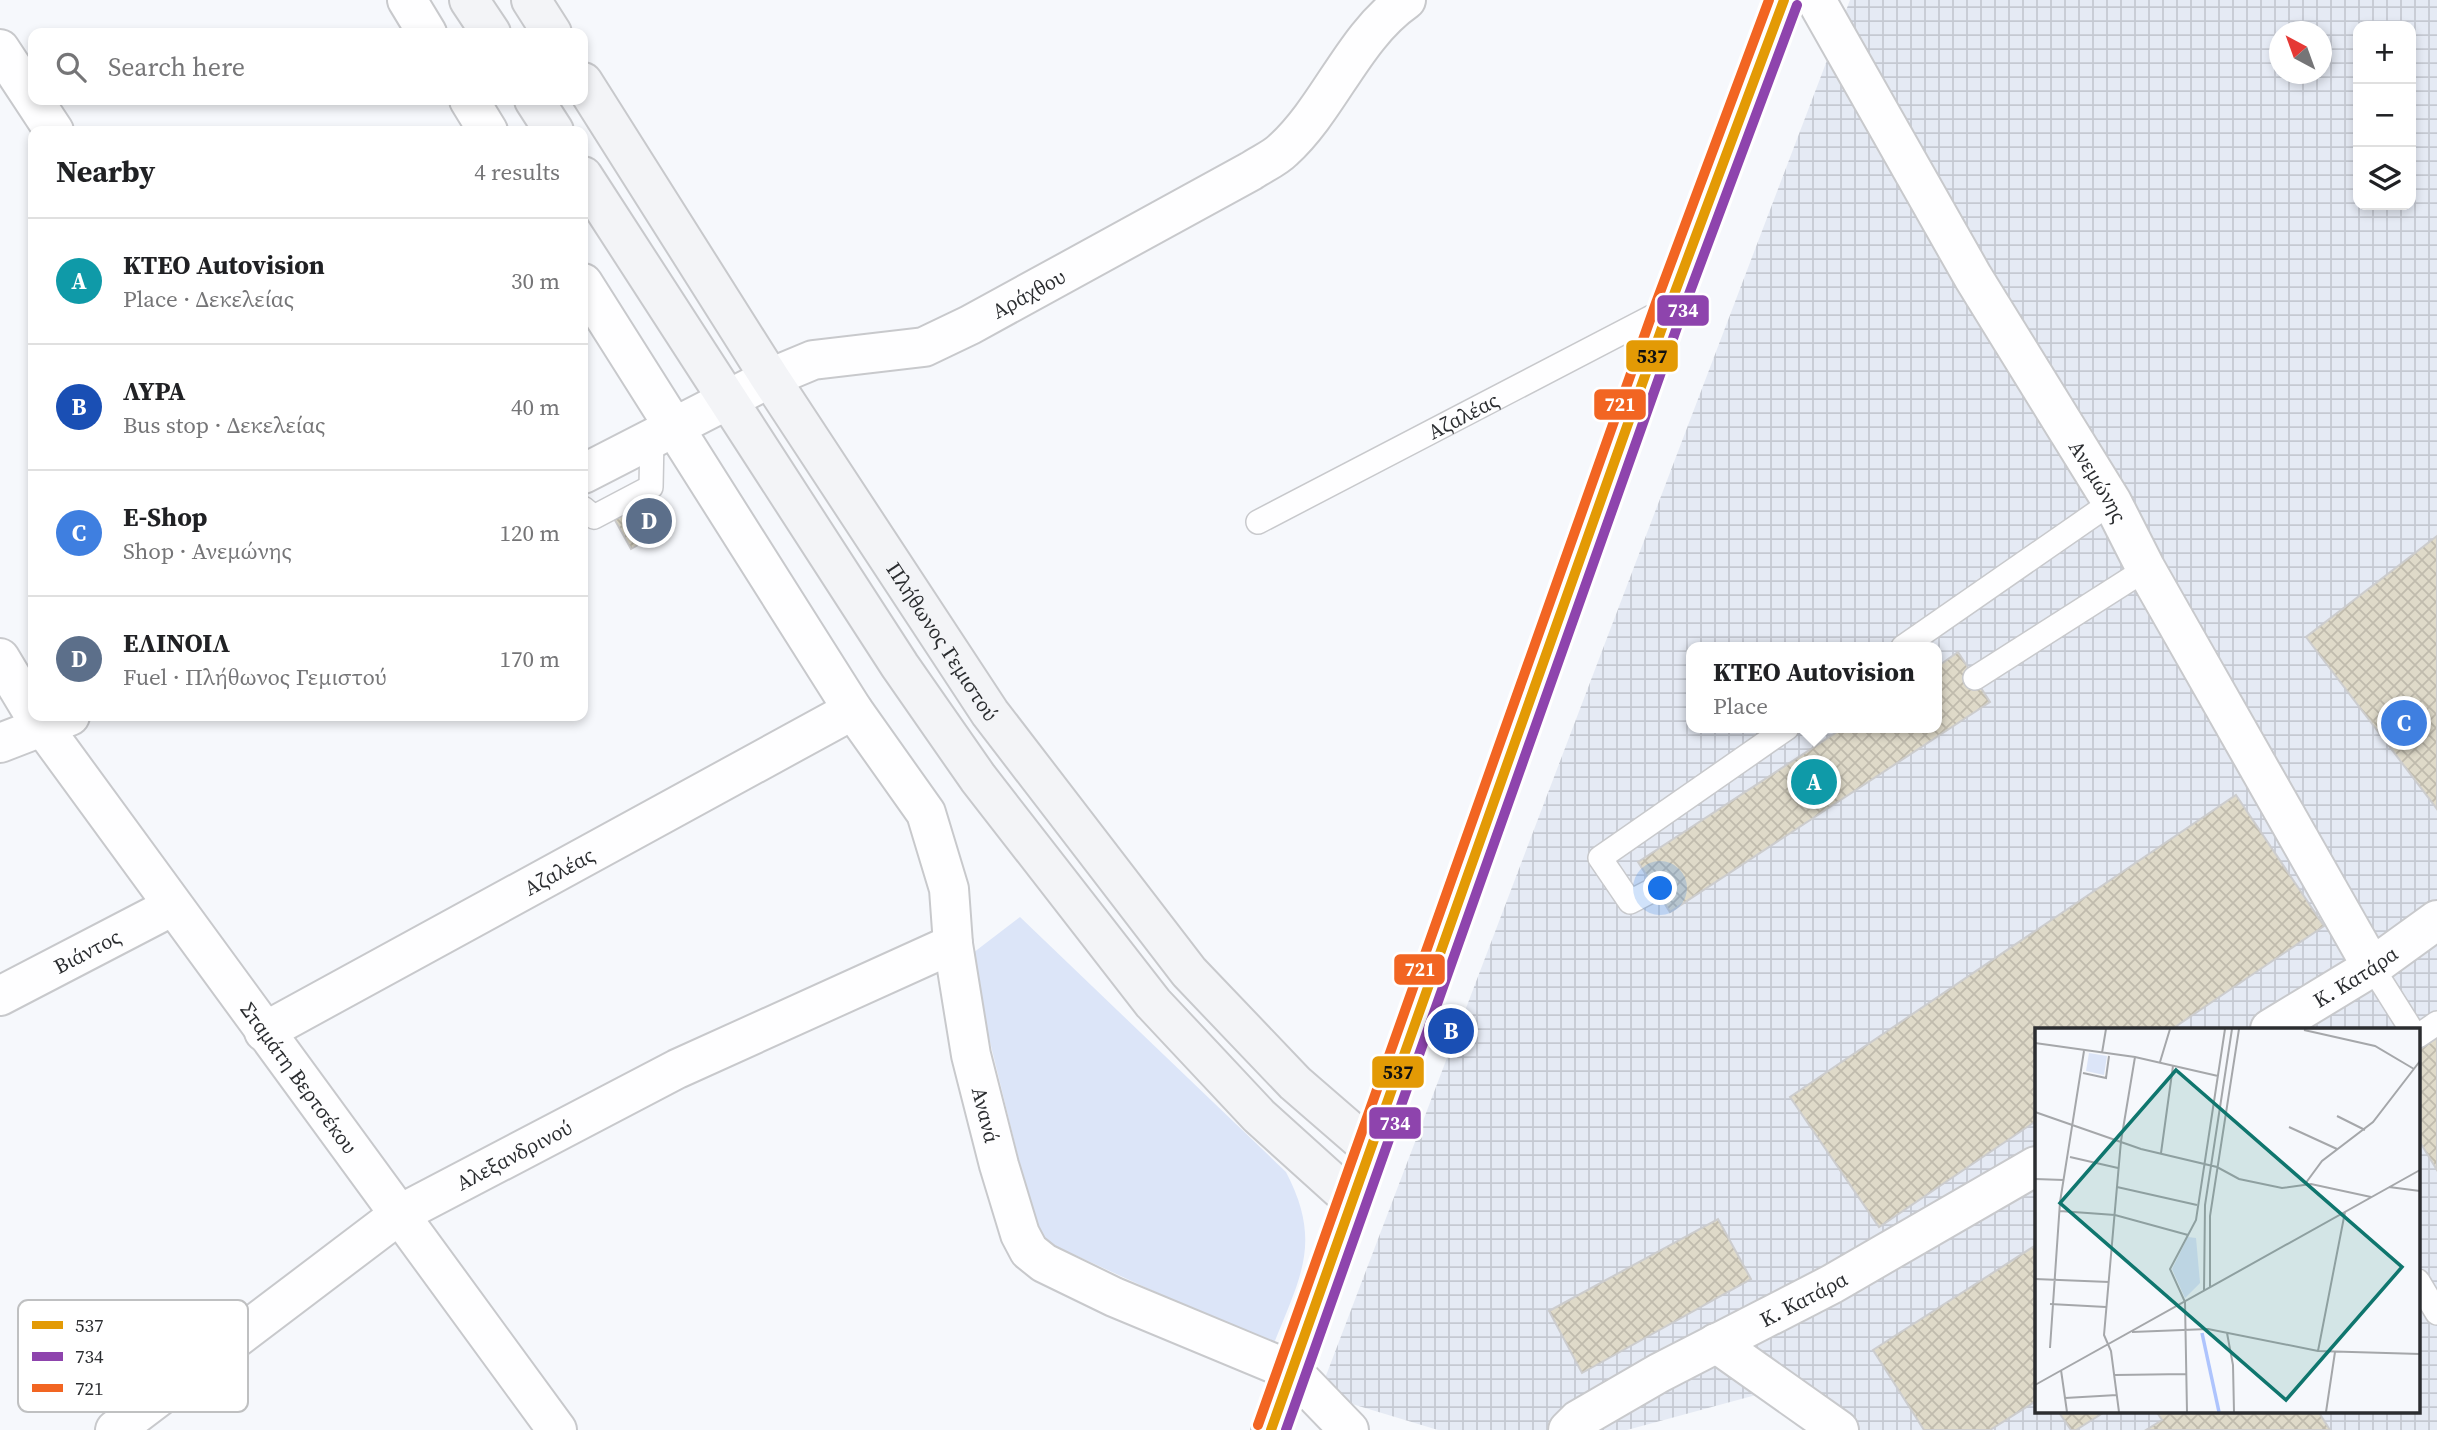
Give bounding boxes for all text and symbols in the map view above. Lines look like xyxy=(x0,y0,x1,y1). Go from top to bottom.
north arrow xyxy=(2269,21,2332,84)
map controls xyxy=(2353,21,2416,210)
button: + xyxy=(2353,21,2416,84)
search box xyxy=(28,28,588,105)
icon: search xyxy=(52,48,90,86)
text: Search here xyxy=(108,49,245,85)
button: − xyxy=(2353,84,2416,147)
button: layers xyxy=(2353,147,2416,210)
text: Nearby xyxy=(56,151,155,192)
text: 4 results xyxy=(474,156,560,188)
text: ΚΤΕΟ Autovision xyxy=(123,247,325,283)
street label: Αράχθου xyxy=(986,261,1070,325)
text: A xyxy=(71,265,87,297)
text: 30 m xyxy=(511,265,560,297)
text: Place · Δεκελείας xyxy=(123,283,294,315)
line badge: 734 xyxy=(1656,294,1710,327)
text: 734 xyxy=(1668,297,1698,323)
line badge: 537 xyxy=(1625,339,1679,373)
text: 537 xyxy=(1637,343,1667,369)
text: ΛΥΡΑ xyxy=(123,373,186,409)
street label: Αζαλέας xyxy=(1422,385,1503,446)
line badge: 721 xyxy=(1593,388,1647,421)
text: B xyxy=(72,391,86,423)
text: 40 m xyxy=(511,391,560,423)
text: 721 xyxy=(1605,391,1635,417)
text: Bus stop · Δεκελείας xyxy=(123,409,325,441)
street label: Ανεμώνης xyxy=(2063,434,2134,527)
pin: D xyxy=(626,495,672,547)
text: E-Shop xyxy=(123,499,207,535)
text: C xyxy=(72,517,86,549)
text: 120 m xyxy=(499,517,560,549)
text: Shop · Ανεμώνης xyxy=(123,535,292,567)
street label: Πλήθωνος Γεμιστού xyxy=(880,556,1005,727)
text: ΕΛΙΝΟΙΛ xyxy=(123,625,230,661)
popup xyxy=(1686,642,1942,733)
text: D xyxy=(71,643,87,675)
text: 170 m xyxy=(499,643,560,675)
text: ΚΤΕΟ Autovision xyxy=(1713,654,1915,690)
text: Fuel · Πλήθωνος Γεμιστού xyxy=(123,661,387,693)
text: Place xyxy=(1713,690,1768,722)
pin: C xyxy=(2381,697,2427,749)
pin: A xyxy=(1791,756,1837,808)
street label: Αζαλέας xyxy=(518,840,599,902)
your location xyxy=(1643,871,1677,905)
street label: Βιάντος xyxy=(48,921,125,980)
street label: Κ. Κατάρα xyxy=(2307,939,2404,1014)
line badge: 721 xyxy=(1393,953,1446,986)
text: 721 xyxy=(1405,956,1435,982)
street label: Σταμάτη Βερτσέκου xyxy=(234,996,365,1159)
pin: B xyxy=(1428,1005,1474,1057)
inset map xyxy=(2035,1028,2420,1412)
line badge: 537 xyxy=(1371,1055,1425,1089)
text: 537 xyxy=(1383,1059,1413,1085)
street label: Ανανά xyxy=(965,1084,1007,1146)
line badge: 734 xyxy=(1368,1106,1422,1140)
text: 734 xyxy=(1380,1110,1410,1136)
street label: Αλεξανδρινού xyxy=(451,1112,577,1197)
street label: Κ. Κατάρα xyxy=(1754,1264,1853,1333)
legend xyxy=(18,1300,248,1412)
text: 537 xyxy=(75,1312,104,1338)
text: 734 xyxy=(75,1343,104,1369)
text: 721 xyxy=(75,1375,104,1401)

